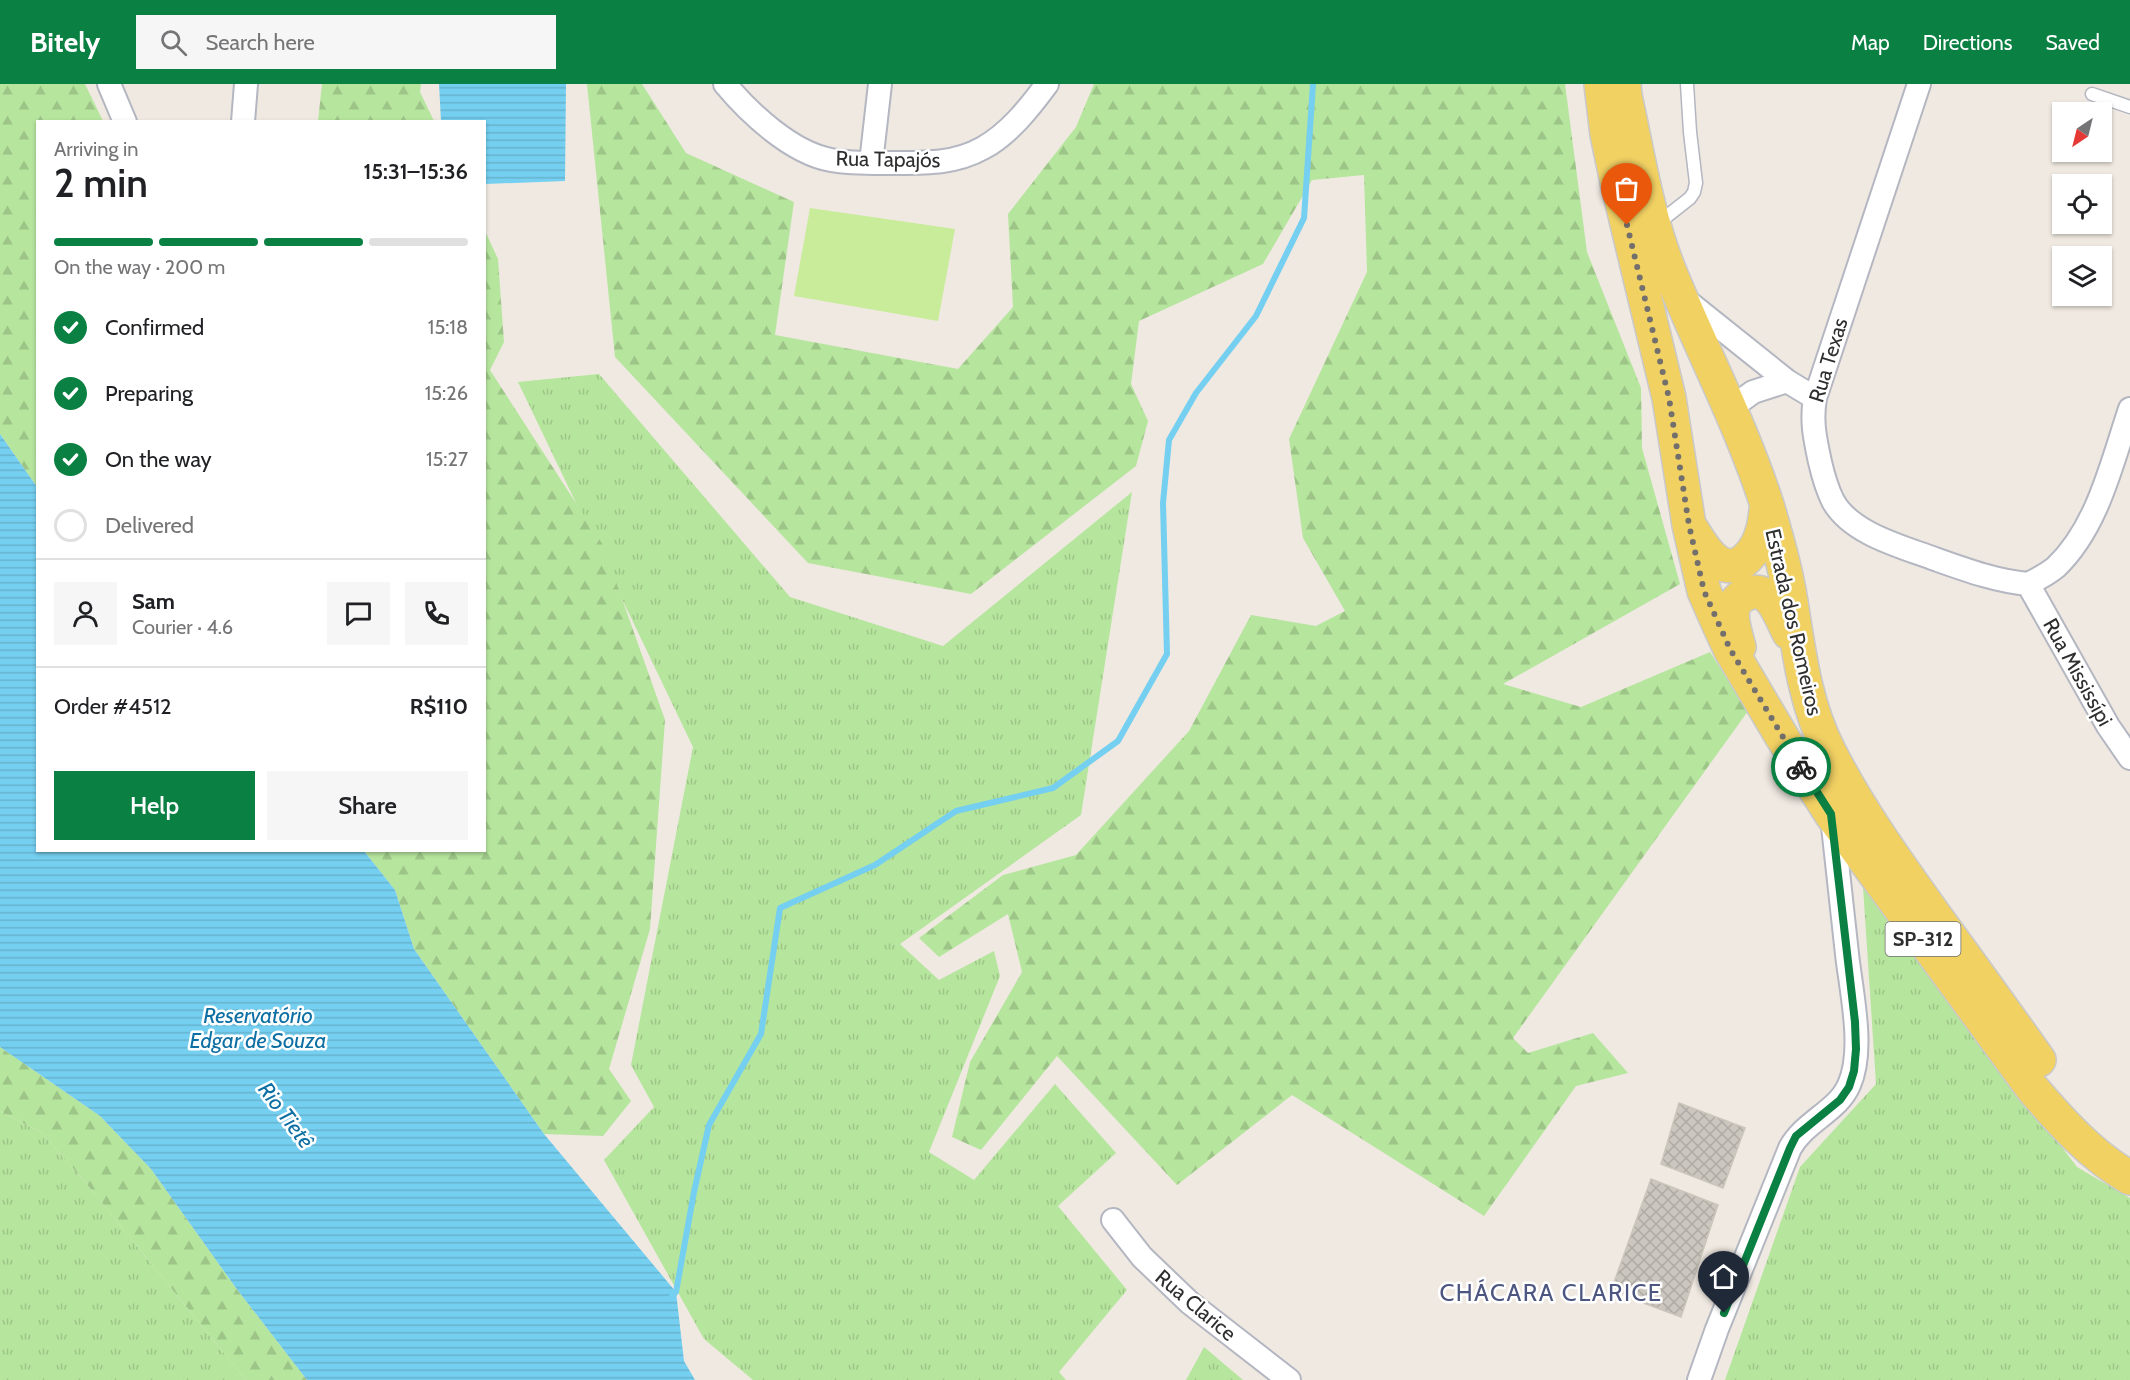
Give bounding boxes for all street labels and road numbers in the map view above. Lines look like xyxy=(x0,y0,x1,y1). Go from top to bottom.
street label: Rua Tapajós xyxy=(835,146,941,173)
street label: Rua Texas xyxy=(1803,314,1853,405)
street label: Estrada dos Romeiros xyxy=(1760,526,1828,718)
street label: Rua Mississípi xyxy=(2038,614,2118,730)
road number: SP-312 xyxy=(1886,922,1960,956)
street label: Rua Clarice xyxy=(1151,1264,1242,1346)

